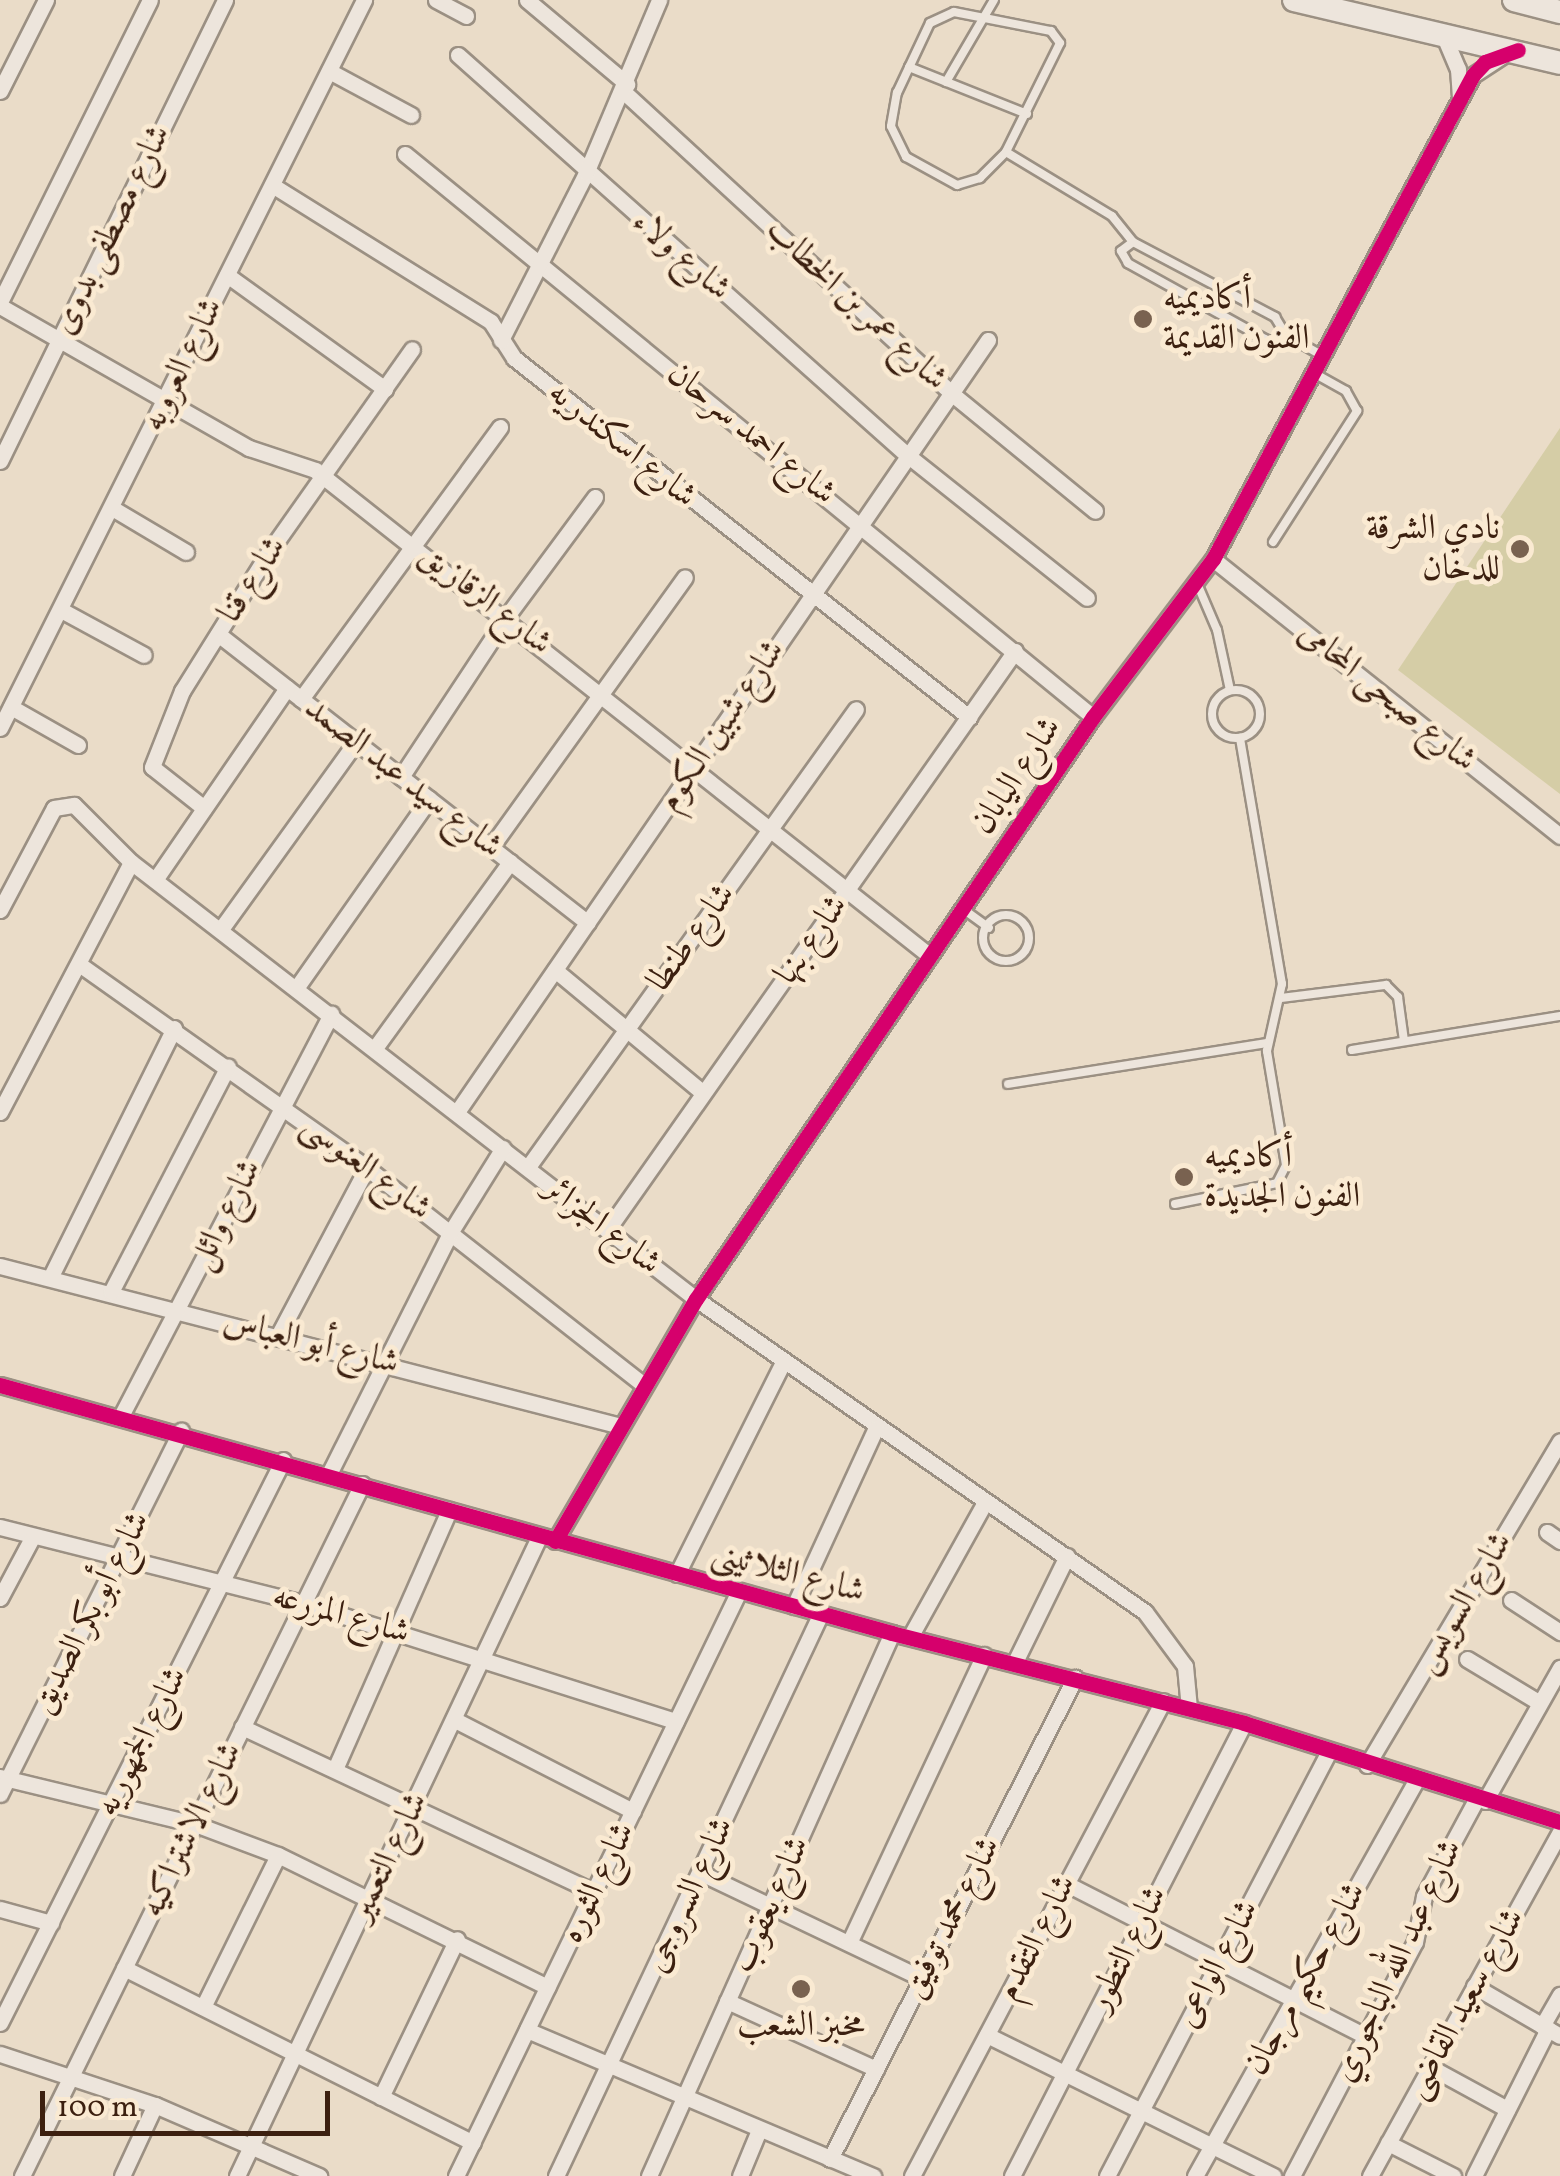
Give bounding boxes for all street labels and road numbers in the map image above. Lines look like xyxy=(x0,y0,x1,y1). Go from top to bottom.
street label: شارع مصطفى بدوى xyxy=(43,118,181,342)
street label: شارع ولاء xyxy=(623,202,739,310)
street label: شارع عمر بن الخطاب xyxy=(756,210,956,400)
street label: شارع العروبه xyxy=(133,291,233,439)
street label: شارع احمد سرحان xyxy=(658,353,844,515)
street label: شارع اسكندريه xyxy=(539,372,705,518)
street label: شارع قنا xyxy=(210,529,296,631)
street label: شارع الزقازيق xyxy=(410,535,560,665)
street label: شارع صبحى المحامى xyxy=(1289,612,1485,782)
street label: شارع شبين الكوم xyxy=(649,632,795,820)
street label: شارع سيد عبد الصمد xyxy=(295,688,511,868)
street label: شارع اليابان xyxy=(962,709,1072,843)
street label: شارع طنطا xyxy=(639,876,745,1000)
street label: شارع بنها xyxy=(766,887,858,993)
street label: شارع العنوسى xyxy=(292,1105,440,1231)
street label: شارع وائل xyxy=(180,1153,272,1277)
street label: شارع الجزائر xyxy=(535,1167,669,1285)
street label: شارع أبو العباس xyxy=(219,1301,403,1385)
street label: شارع أبو بكر الصديق xyxy=(22,1505,160,1721)
street label: شارع السويس xyxy=(1405,1525,1523,1681)
street label: شارع الثلاثينى xyxy=(707,1532,869,1614)
street label: شارع المزرعه xyxy=(268,1575,414,1655)
street label: شارع الجمهوريه xyxy=(87,1660,197,1824)
street label: شارع الاشتراكيه xyxy=(132,1736,252,1924)
street label: شارع التعمير xyxy=(340,1786,438,1928)
street label: شارع السروجى xyxy=(636,1811,744,1979)
street label: شارع الثوره xyxy=(551,1816,645,1950)
street label: شارع يعقوب xyxy=(722,1830,820,1980)
street label: شارع محمد توفيق xyxy=(893,1830,1011,2006)
street label: شارع عبد الله الباجوري xyxy=(1323,1833,1473,2089)
street label: شارع التقدم xyxy=(988,1868,1086,2008)
street label: شارع حكيم مرجان xyxy=(1236,1875,1376,2083)
street label: شارع التطور xyxy=(1079,1879,1177,2019)
street label: شارع الواعى xyxy=(1167,1893,1269,2035)
street label: شارع سعيد القاضى xyxy=(1395,1901,1535,2107)

